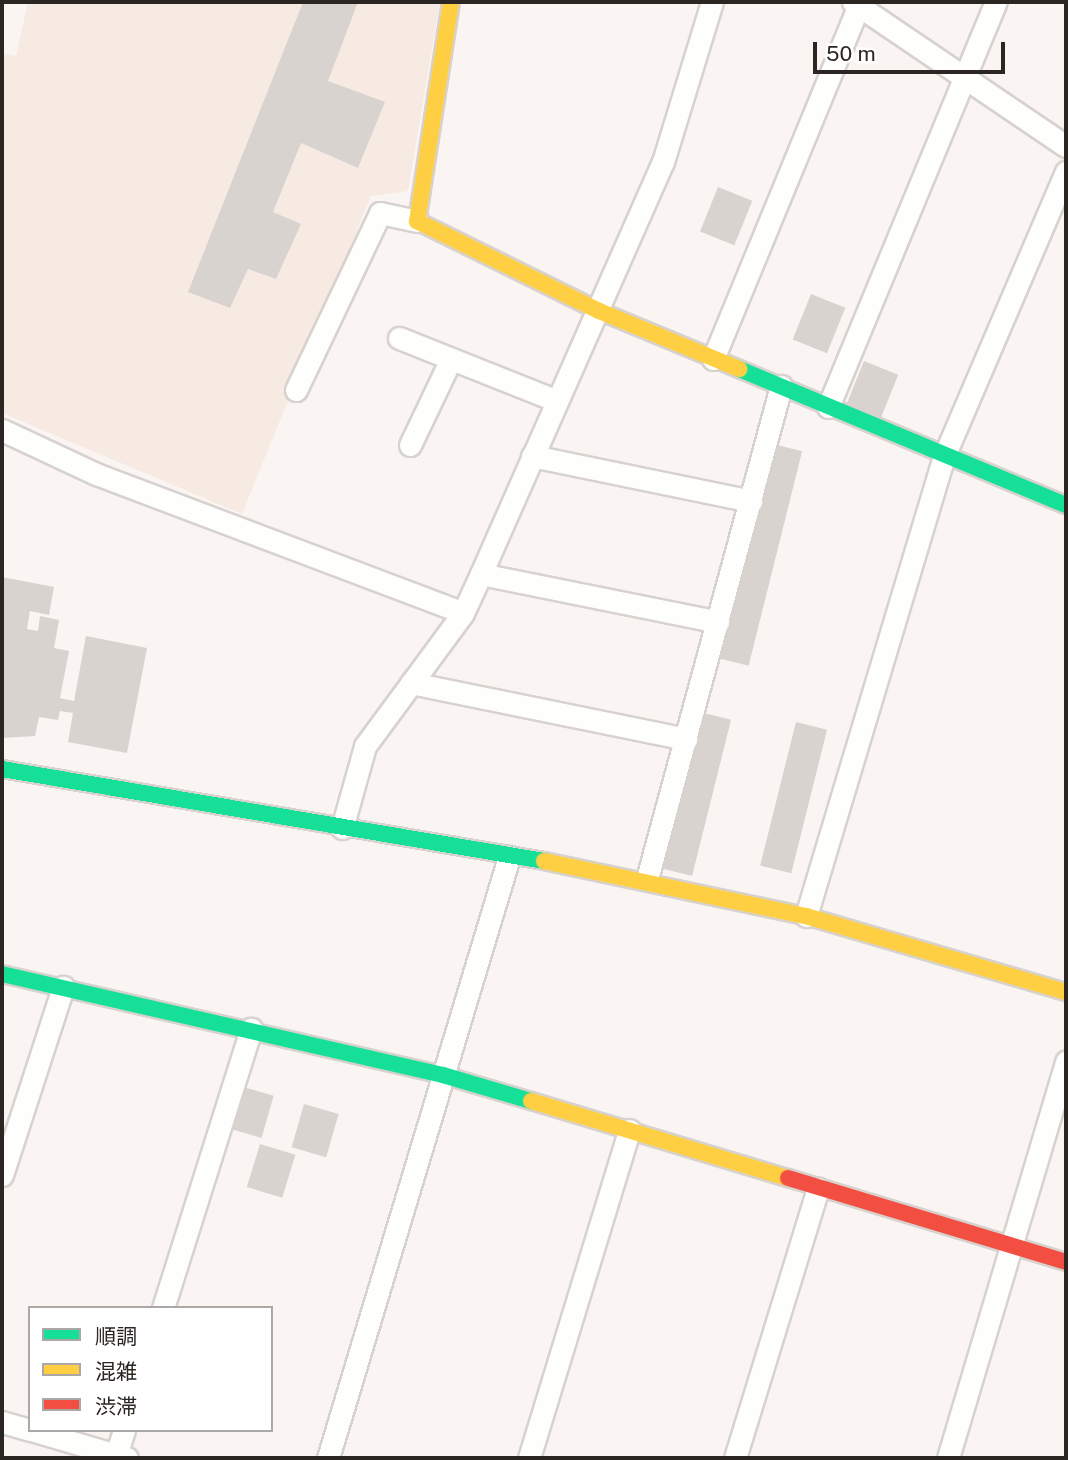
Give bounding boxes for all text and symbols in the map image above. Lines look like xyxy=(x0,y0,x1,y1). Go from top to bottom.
scale bar xyxy=(816,28,1009,72)
text: 50 m xyxy=(826,41,876,66)
legend xyxy=(28,1306,273,1432)
text: 順調 xyxy=(95,1324,137,1349)
text: 混雑 xyxy=(95,1359,137,1384)
text: 渋滞 xyxy=(95,1394,137,1419)

